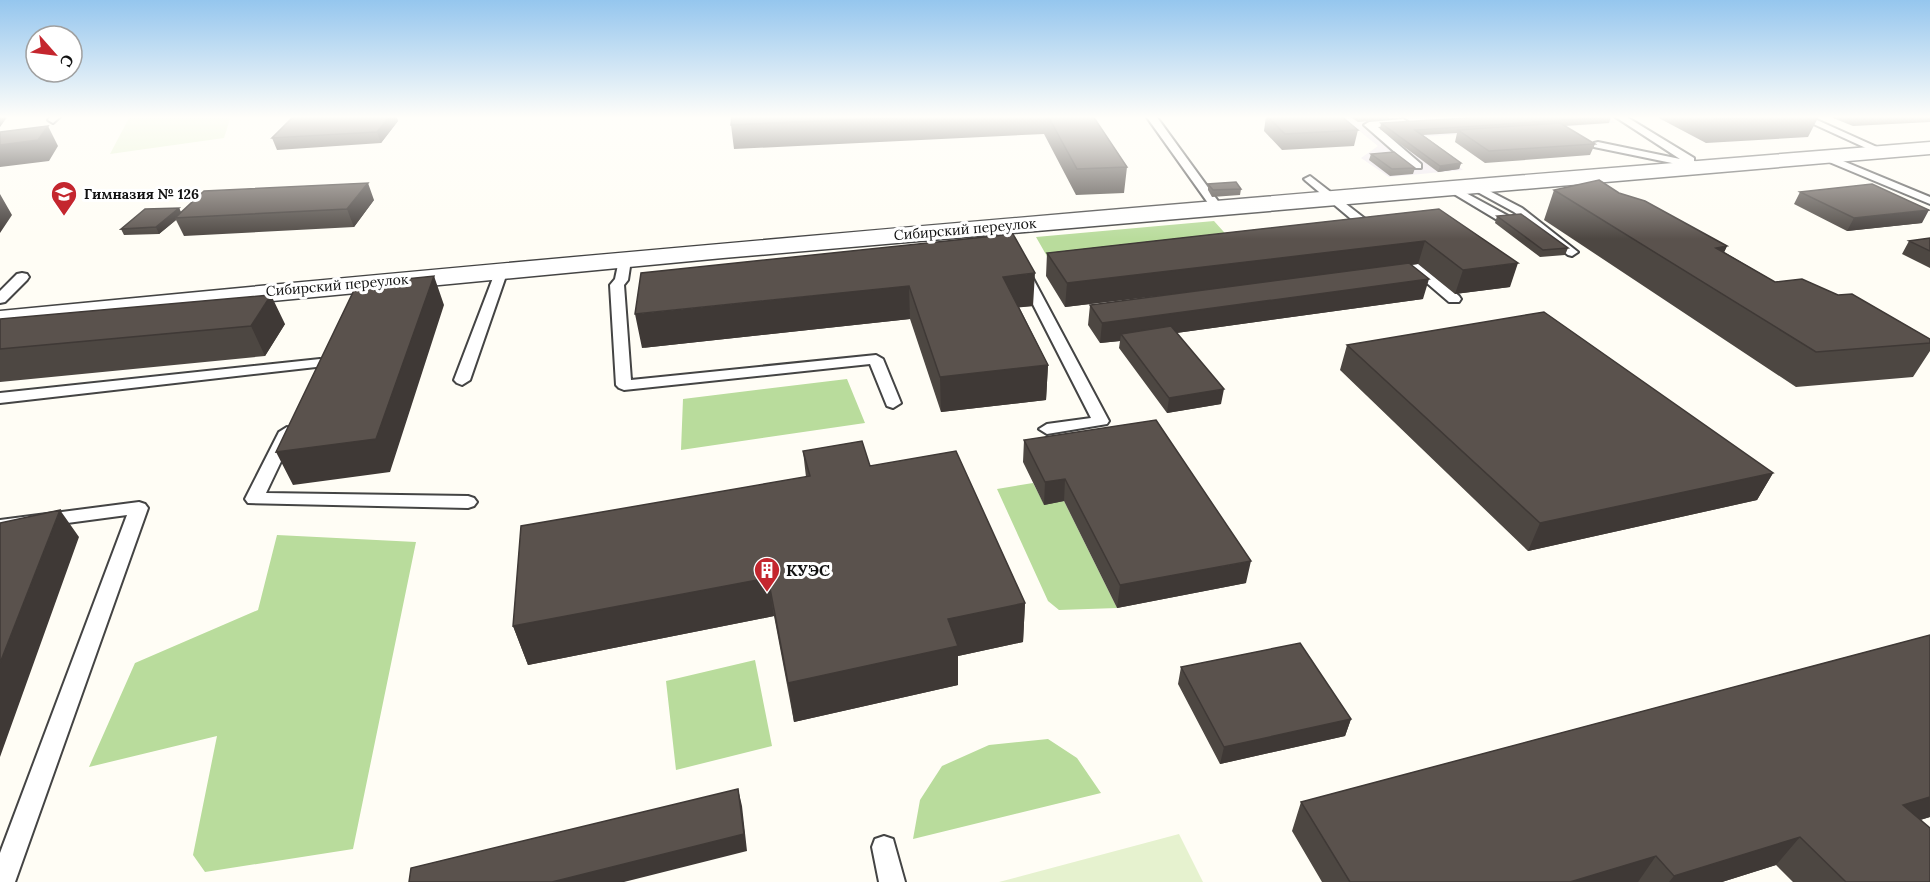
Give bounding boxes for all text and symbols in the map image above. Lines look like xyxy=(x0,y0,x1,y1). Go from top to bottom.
north arrow xyxy=(24,24,84,84)
text: С xyxy=(56,51,79,71)
school or university icon: Гимназия № 126 xyxy=(49,179,79,217)
place label: Гимназия № 126 xyxy=(84,185,199,203)
street label: Сибирский переулок xyxy=(893,214,1037,244)
street label: Сибирский переулок xyxy=(265,270,409,300)
building icon: КУЭС xyxy=(752,555,782,593)
place label: КУЭС xyxy=(786,560,830,580)

